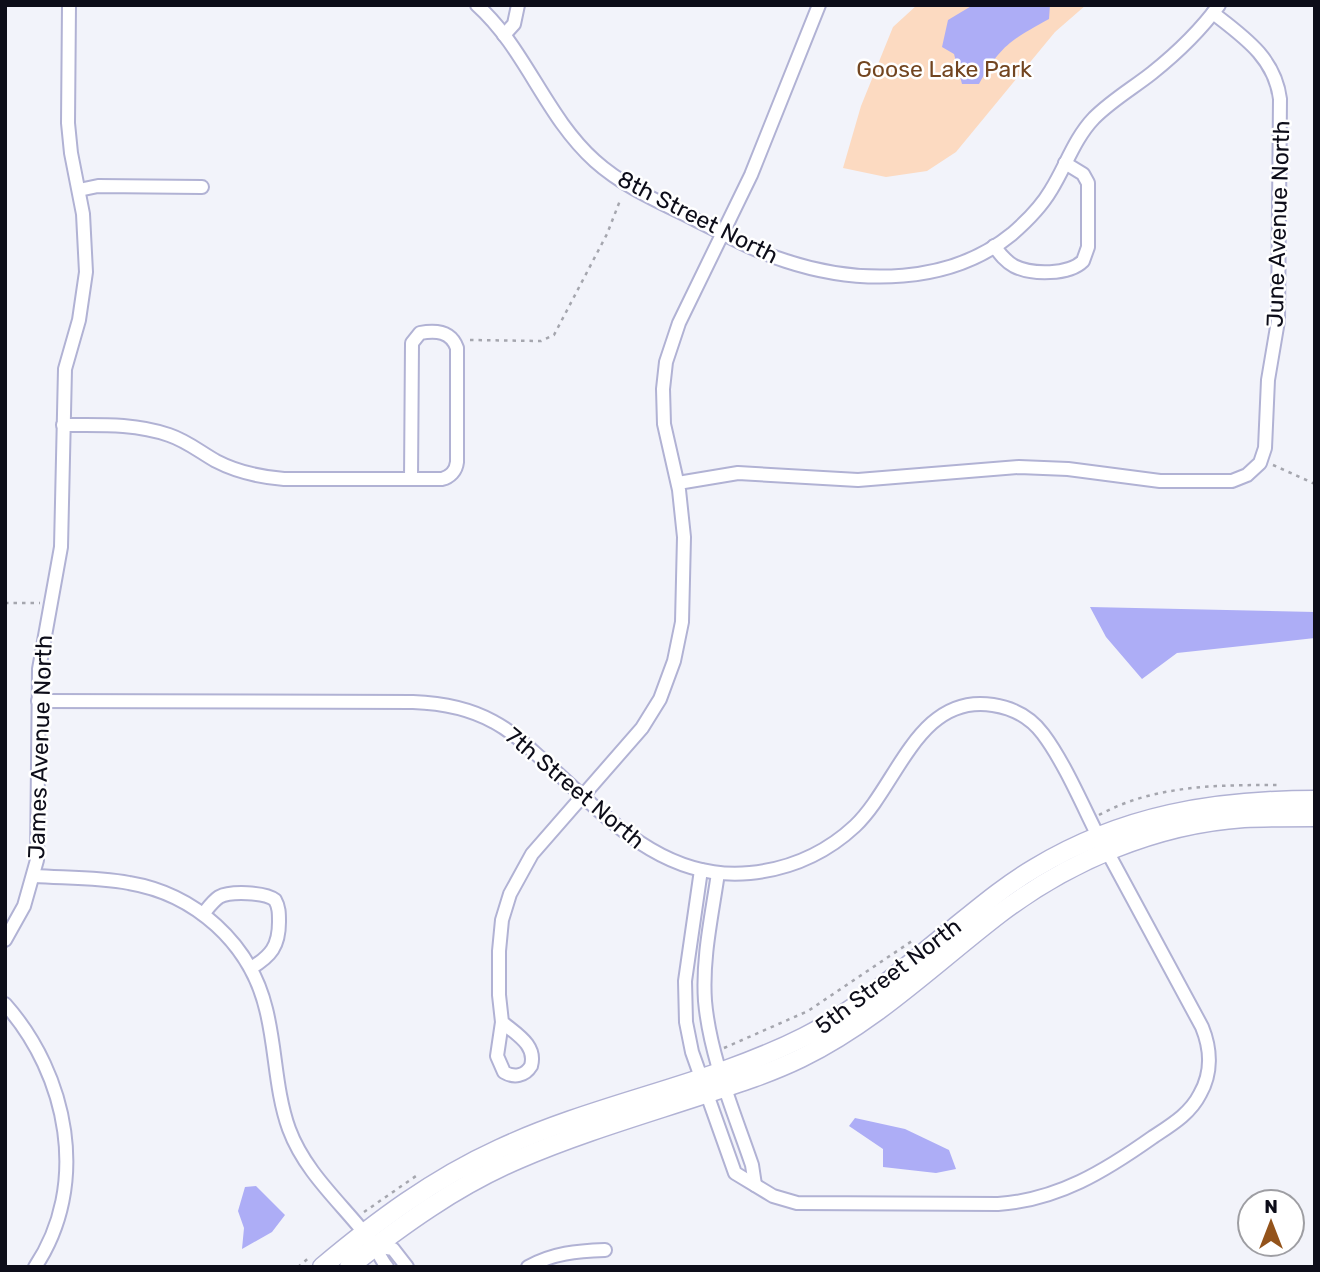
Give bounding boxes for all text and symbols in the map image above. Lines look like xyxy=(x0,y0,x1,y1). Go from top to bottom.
park label: Goose Lake Park xyxy=(856,55,1032,83)
street label: June Avenue North xyxy=(1260,120,1296,328)
street label: 8th Street North xyxy=(613,165,783,269)
street label: James Avenue North xyxy=(22,634,58,860)
street label: 7th Street North xyxy=(500,722,650,854)
street label: 5th Street North xyxy=(810,912,966,1040)
north arrow xyxy=(1236,1188,1306,1258)
text: N xyxy=(1264,1195,1278,1218)

